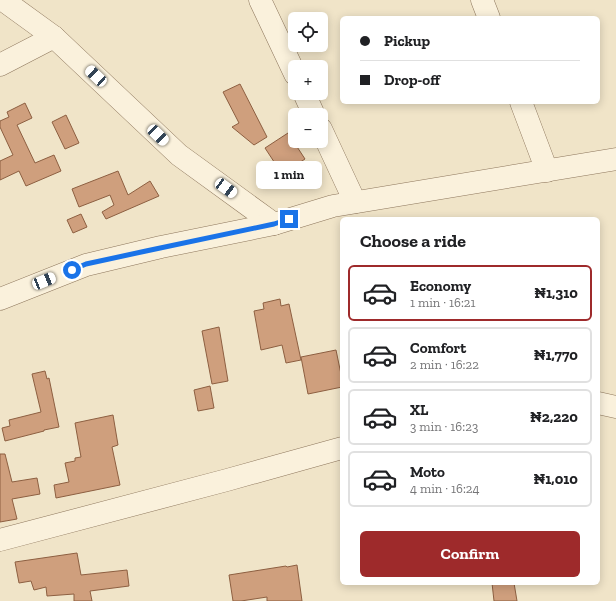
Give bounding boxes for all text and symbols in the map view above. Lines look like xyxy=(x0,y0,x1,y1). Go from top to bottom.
map controls xyxy=(288,12,328,148)
button: locate xyxy=(288,12,328,52)
text: Pickup xyxy=(384,32,430,50)
button: + xyxy=(288,60,328,100)
car xyxy=(83,63,109,89)
text: Drop-off xyxy=(384,71,440,89)
button: − xyxy=(288,108,328,148)
car xyxy=(145,122,171,148)
callout: 1 min xyxy=(256,161,322,189)
text: 1 min xyxy=(274,167,304,182)
car xyxy=(213,176,239,200)
route end xyxy=(280,210,298,228)
text: Choose a ride xyxy=(360,230,466,252)
route start xyxy=(63,261,81,279)
car xyxy=(31,271,57,291)
icon: car xyxy=(362,275,398,311)
text: Economy xyxy=(410,277,471,295)
text: ₦1,310 xyxy=(534,284,578,302)
text: 1 min · 16:21 xyxy=(410,295,476,310)
icon: car xyxy=(362,337,398,373)
text: Comfort xyxy=(410,339,466,357)
text: ₦1,770 xyxy=(534,346,578,364)
text: 2 min · 16:22 xyxy=(410,357,479,372)
icon: car xyxy=(362,399,398,435)
text: XL xyxy=(410,401,428,419)
text: ₦2,220 xyxy=(530,408,578,426)
text: 3 min · 16:23 xyxy=(410,419,478,434)
icon: car xyxy=(362,461,398,497)
text: Moto xyxy=(410,463,445,481)
text: ₦1,010 xyxy=(534,470,578,488)
text: 4 min · 16:24 xyxy=(410,481,480,496)
button: Confirm xyxy=(360,531,580,577)

